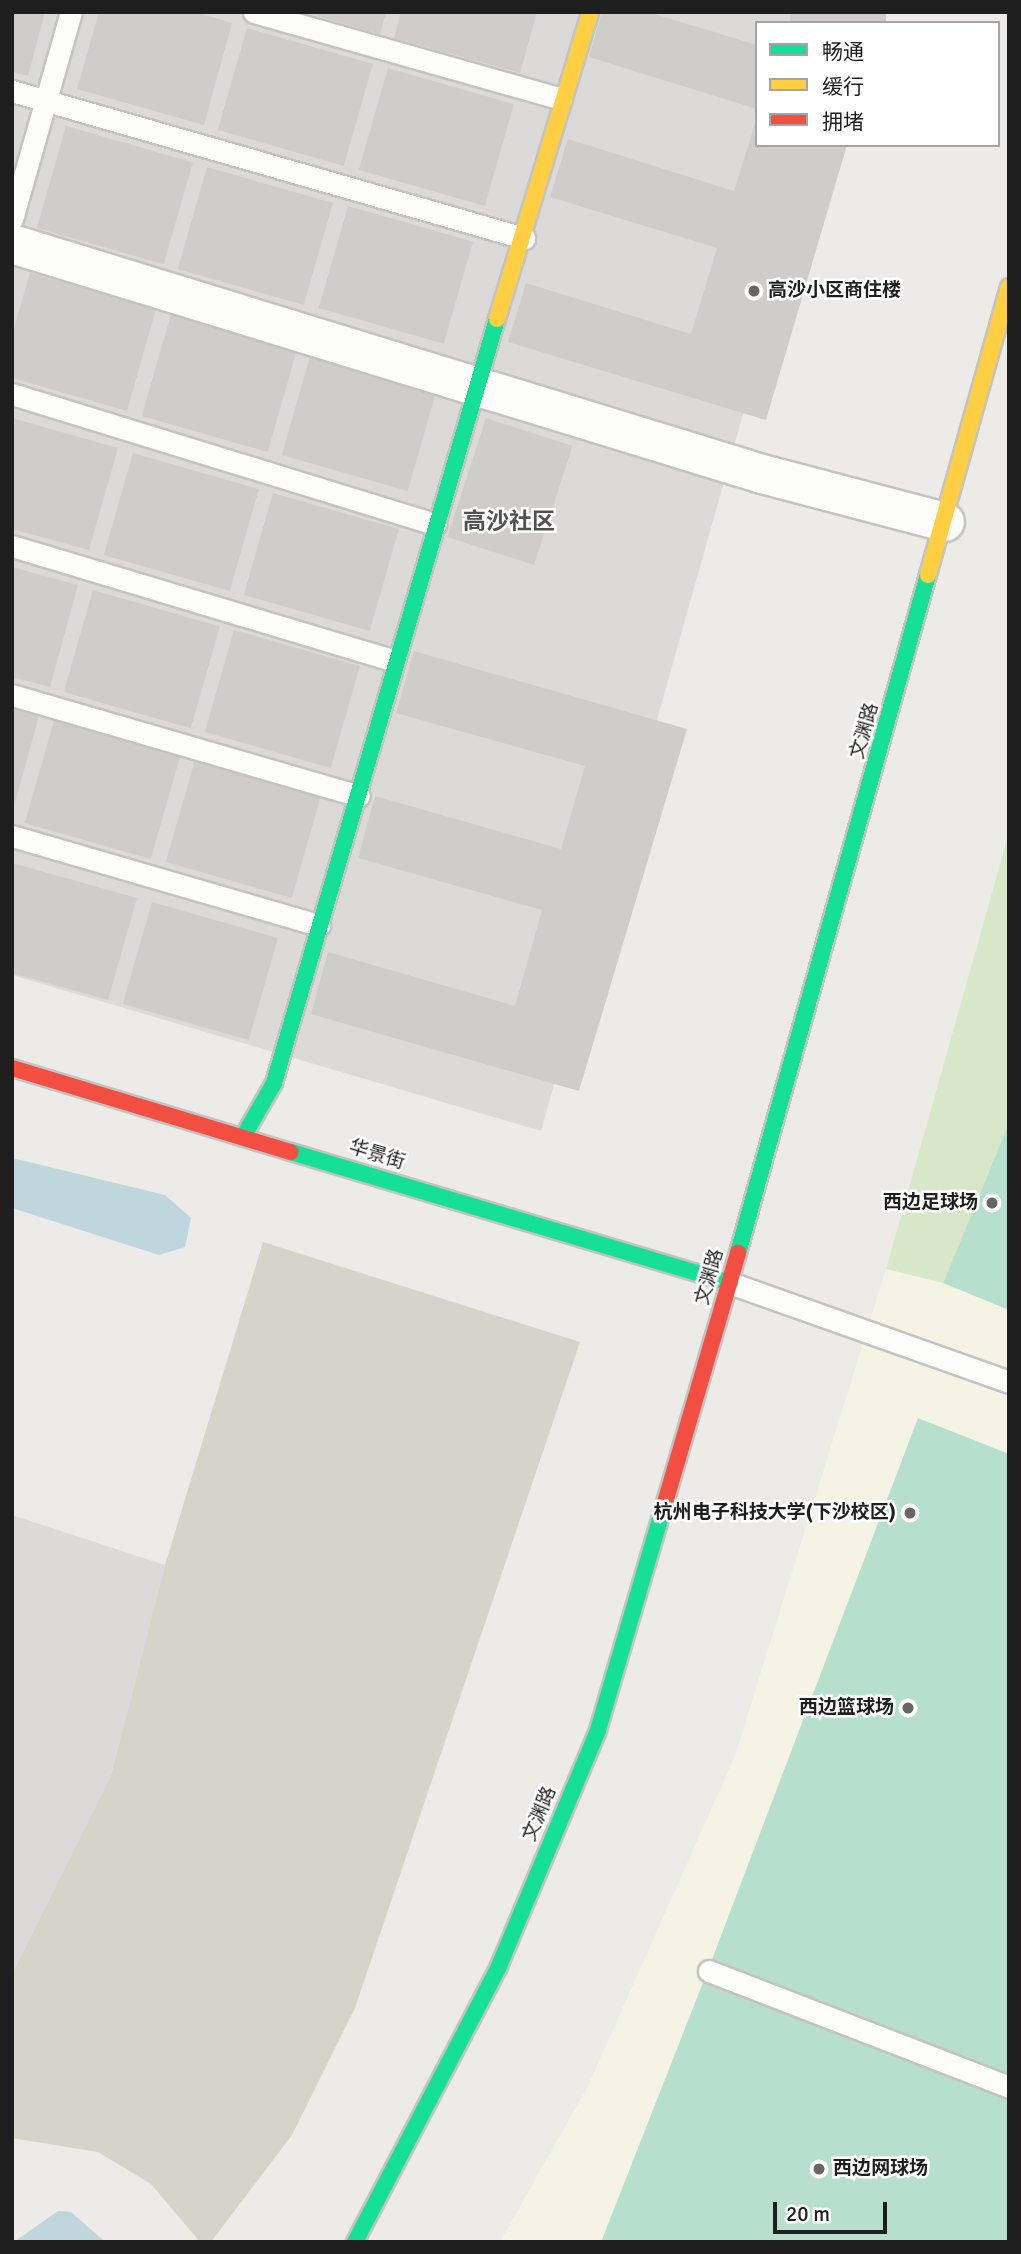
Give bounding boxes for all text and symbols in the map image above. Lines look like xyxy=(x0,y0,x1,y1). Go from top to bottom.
legend xyxy=(755,21,1000,147)
text: 畅通 xyxy=(822,39,864,65)
text: 缓行 xyxy=(822,74,864,100)
text: 拥堵 xyxy=(822,109,864,135)
place label: 高沙小区商住楼 xyxy=(768,280,901,302)
marker: 高沙小区商住楼 xyxy=(746,283,762,299)
district label: 高沙社区 xyxy=(463,508,555,536)
street label: 文渊路 xyxy=(846,700,884,762)
street label: 华景街 xyxy=(346,1136,408,1174)
place label: 西边足球场 xyxy=(883,1192,978,1214)
marker: 西边足球场 xyxy=(984,1195,1000,1211)
street label: 文渊路 xyxy=(691,1246,729,1308)
place label: 杭州电子科技大学(下沙校区) xyxy=(654,1502,896,1524)
marker: 杭州电子科技大学(下沙校区) xyxy=(902,1505,918,1521)
place label: 西边篮球场 xyxy=(799,1697,894,1719)
marker: 西边篮球场 xyxy=(900,1700,916,1716)
street label: 文渊路 xyxy=(518,1783,562,1845)
place label: 西边网球场 xyxy=(833,2158,928,2180)
marker: 西边网球场 xyxy=(811,2161,827,2177)
scale bar xyxy=(776,2188,890,2232)
text: 20 m xyxy=(786,2201,830,2227)

